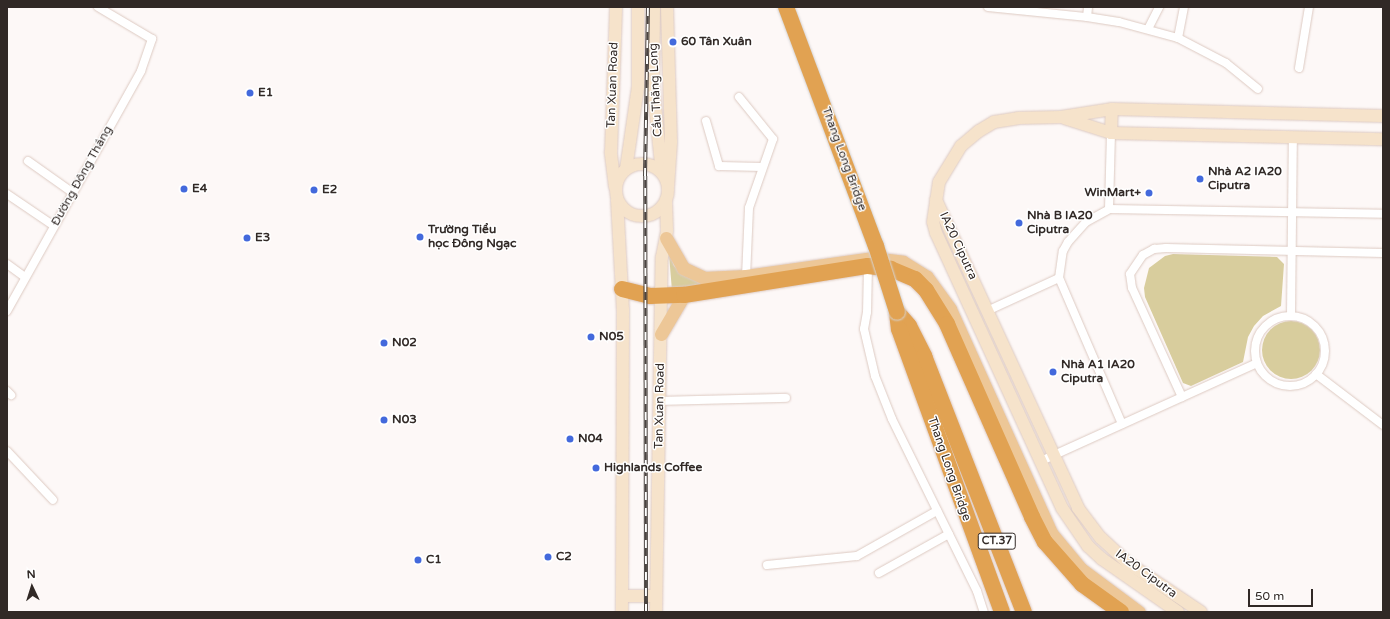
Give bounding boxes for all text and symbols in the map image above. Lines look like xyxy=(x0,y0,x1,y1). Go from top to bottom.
place label: 60 Tân Xuân xyxy=(681,35,752,49)
marker: 60 Tân Xuân xyxy=(668,37,678,47)
street label: Tan Xuan Road xyxy=(604,42,622,128)
street label: Cầu Thăng Long xyxy=(646,43,666,137)
place label: E1 xyxy=(258,86,273,100)
marker: E1 xyxy=(245,88,255,98)
street label: Thang Long Bridge xyxy=(819,105,869,213)
street label: Đường Đông Thắng xyxy=(49,124,115,228)
place label: Nhà A2 IA20 Ciputra xyxy=(1208,165,1282,193)
marker: Nhà A2 IA20 Ciputra xyxy=(1195,174,1205,184)
place label: E4 xyxy=(192,182,207,196)
place label: E2 xyxy=(322,183,337,197)
marker: E4 xyxy=(179,184,189,194)
marker: E2 xyxy=(309,185,319,195)
place label: WinMart+ xyxy=(1085,186,1141,200)
marker: WinMart+ xyxy=(1144,188,1154,198)
place label: Nhà B IA20 Ciputra xyxy=(1027,209,1093,237)
street label: IA20 Ciputra xyxy=(936,210,980,282)
marker: Nhà B IA20 Ciputra xyxy=(1014,218,1024,228)
place label: Trường Tiểu học Đông Ngạc xyxy=(428,223,516,251)
place label: E3 xyxy=(255,231,270,245)
marker: Trường Tiểu học Đông Ngạc xyxy=(415,232,425,242)
marker: E3 xyxy=(242,233,252,243)
place label: N05 xyxy=(599,330,624,344)
marker: N05 xyxy=(586,332,596,342)
place label: N02 xyxy=(392,336,417,350)
marker: N02 xyxy=(379,338,389,348)
place label: Nhà A1 IA20 Ciputra xyxy=(1061,358,1135,386)
street label: Tan Xuan Road xyxy=(652,363,668,449)
marker: Nhà A1 IA20 Ciputra xyxy=(1048,367,1058,377)
place label: N03 xyxy=(392,413,417,427)
marker: N03 xyxy=(379,415,389,425)
street label: Thang Long Bridge xyxy=(924,415,974,523)
place label: N04 xyxy=(578,432,603,446)
marker: N04 xyxy=(565,434,575,444)
place label: Highlands Coffee xyxy=(604,461,702,475)
marker: Highlands Coffee xyxy=(591,463,601,473)
road number: CT.37 xyxy=(977,532,1017,550)
street label: IA20 Ciputra xyxy=(1112,547,1180,601)
place label: C2 xyxy=(556,550,572,564)
marker: C2 xyxy=(543,552,553,562)
place label: C1 xyxy=(426,553,442,567)
marker: C1 xyxy=(413,555,423,565)
north arrow xyxy=(12,567,52,607)
text: N xyxy=(26,568,36,581)
scale bar xyxy=(1250,581,1315,607)
text: 50 m xyxy=(1255,589,1284,603)

